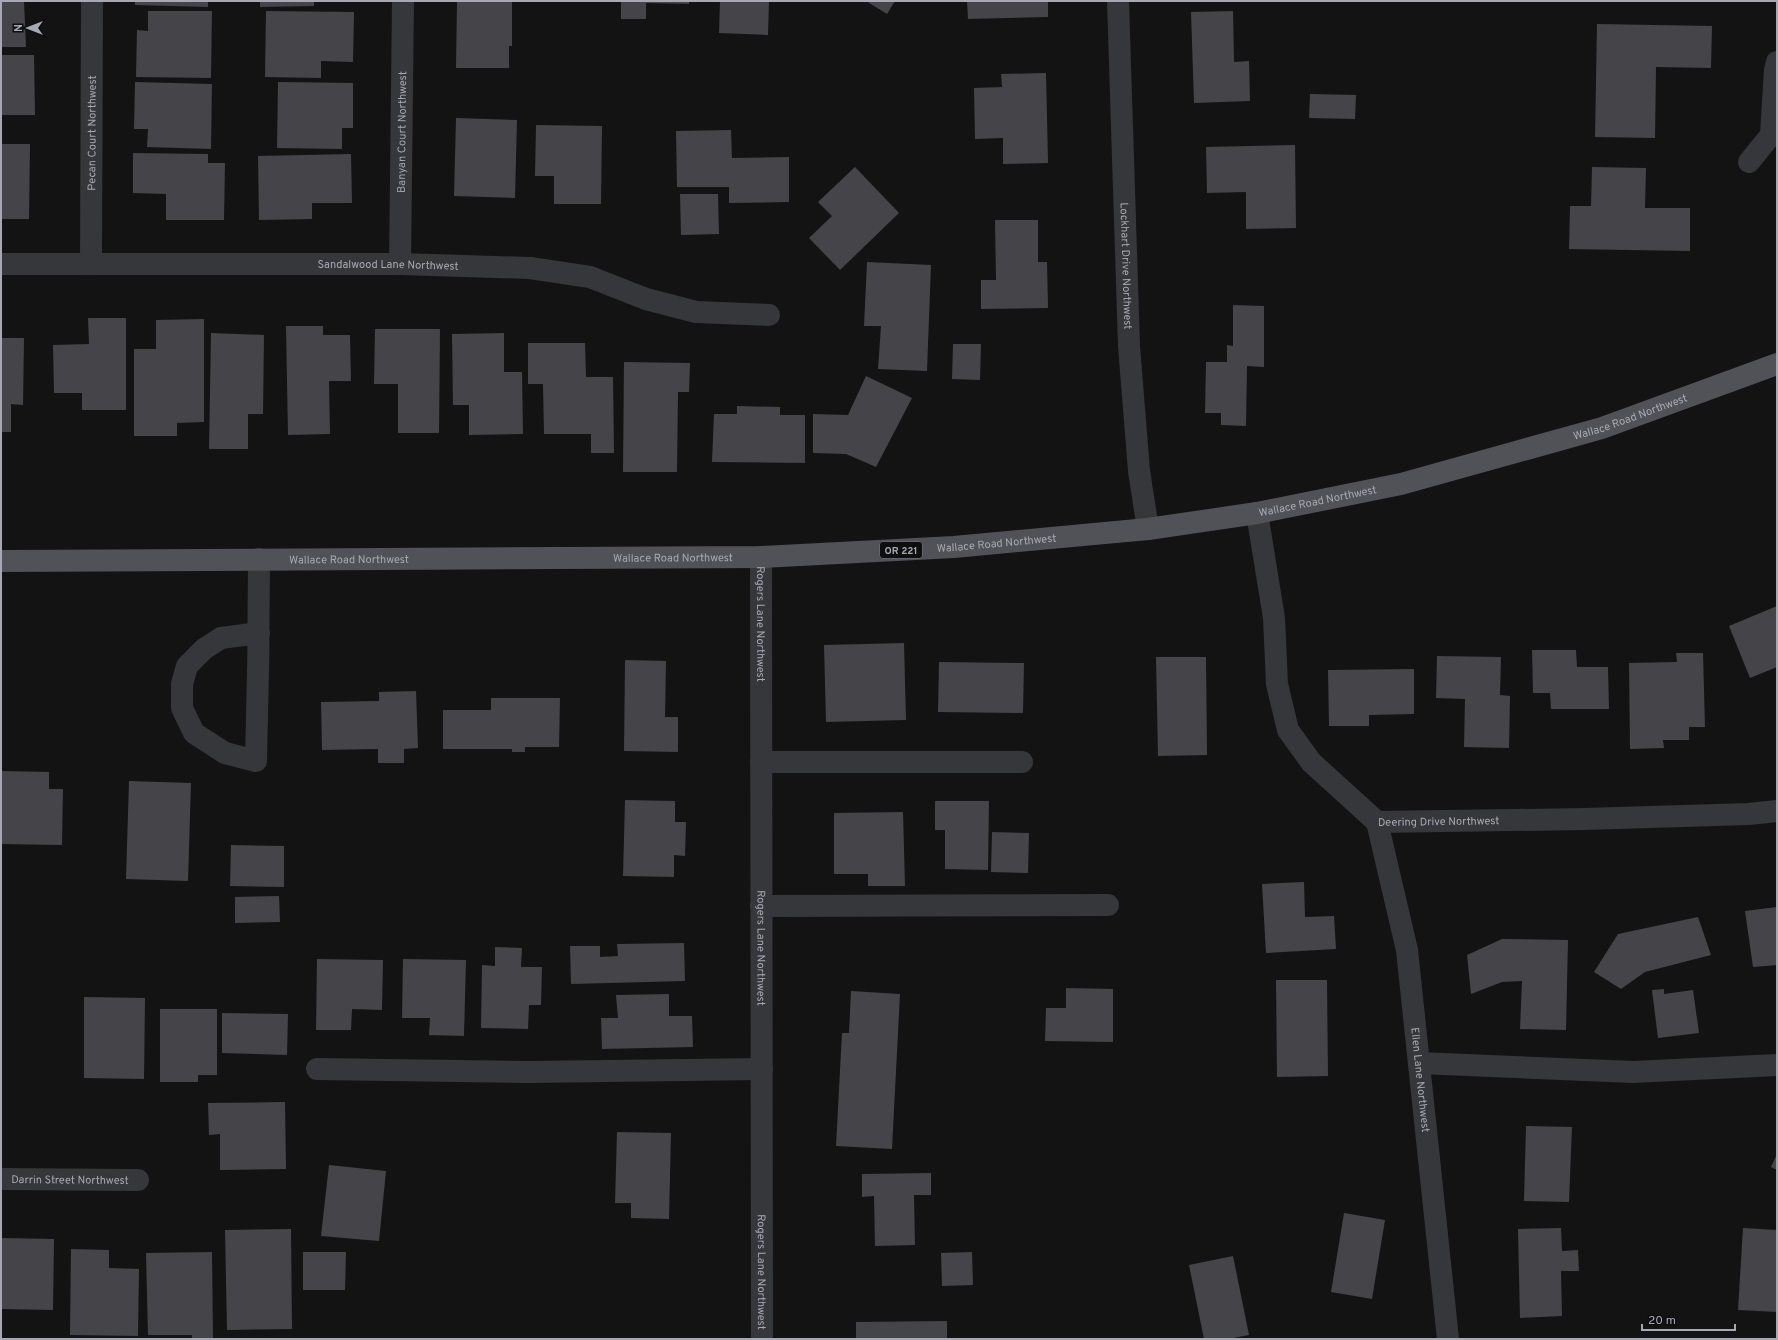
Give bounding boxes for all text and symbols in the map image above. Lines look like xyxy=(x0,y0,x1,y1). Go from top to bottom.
north arrow xyxy=(8,8,48,48)
text: N xyxy=(12,24,26,32)
street label: Banyan Court Northwest xyxy=(395,71,410,193)
street label: Pecan Court Northwest xyxy=(85,75,100,191)
street label: Lockhart Drive Northwest xyxy=(1116,202,1134,330)
street label: Sandalwood Lane Northwest xyxy=(317,258,459,274)
street label: Wallace Road Northwest xyxy=(1572,391,1689,444)
street label: Wallace Road Northwest xyxy=(1258,483,1378,520)
street label: Wallace Road Northwest xyxy=(936,532,1057,556)
road number: OR 221 xyxy=(880,542,922,558)
street label: Wallace Road Northwest xyxy=(613,551,733,566)
street label: Wallace Road Northwest xyxy=(289,553,409,567)
street label: Rogers Lane Northwest xyxy=(753,566,767,682)
street label: Deering Drive Northwest xyxy=(1378,814,1500,830)
street label: Rogers Lane Northwest xyxy=(753,890,768,1006)
street label: Ellen Lane Northwest xyxy=(1407,1027,1432,1133)
street label: Darrin Street Northwest xyxy=(11,1173,129,1188)
street label: Rogers Lane Northwest xyxy=(754,1214,768,1330)
scale bar xyxy=(1642,1306,1735,1332)
text: 20 m xyxy=(1648,1313,1676,1329)

